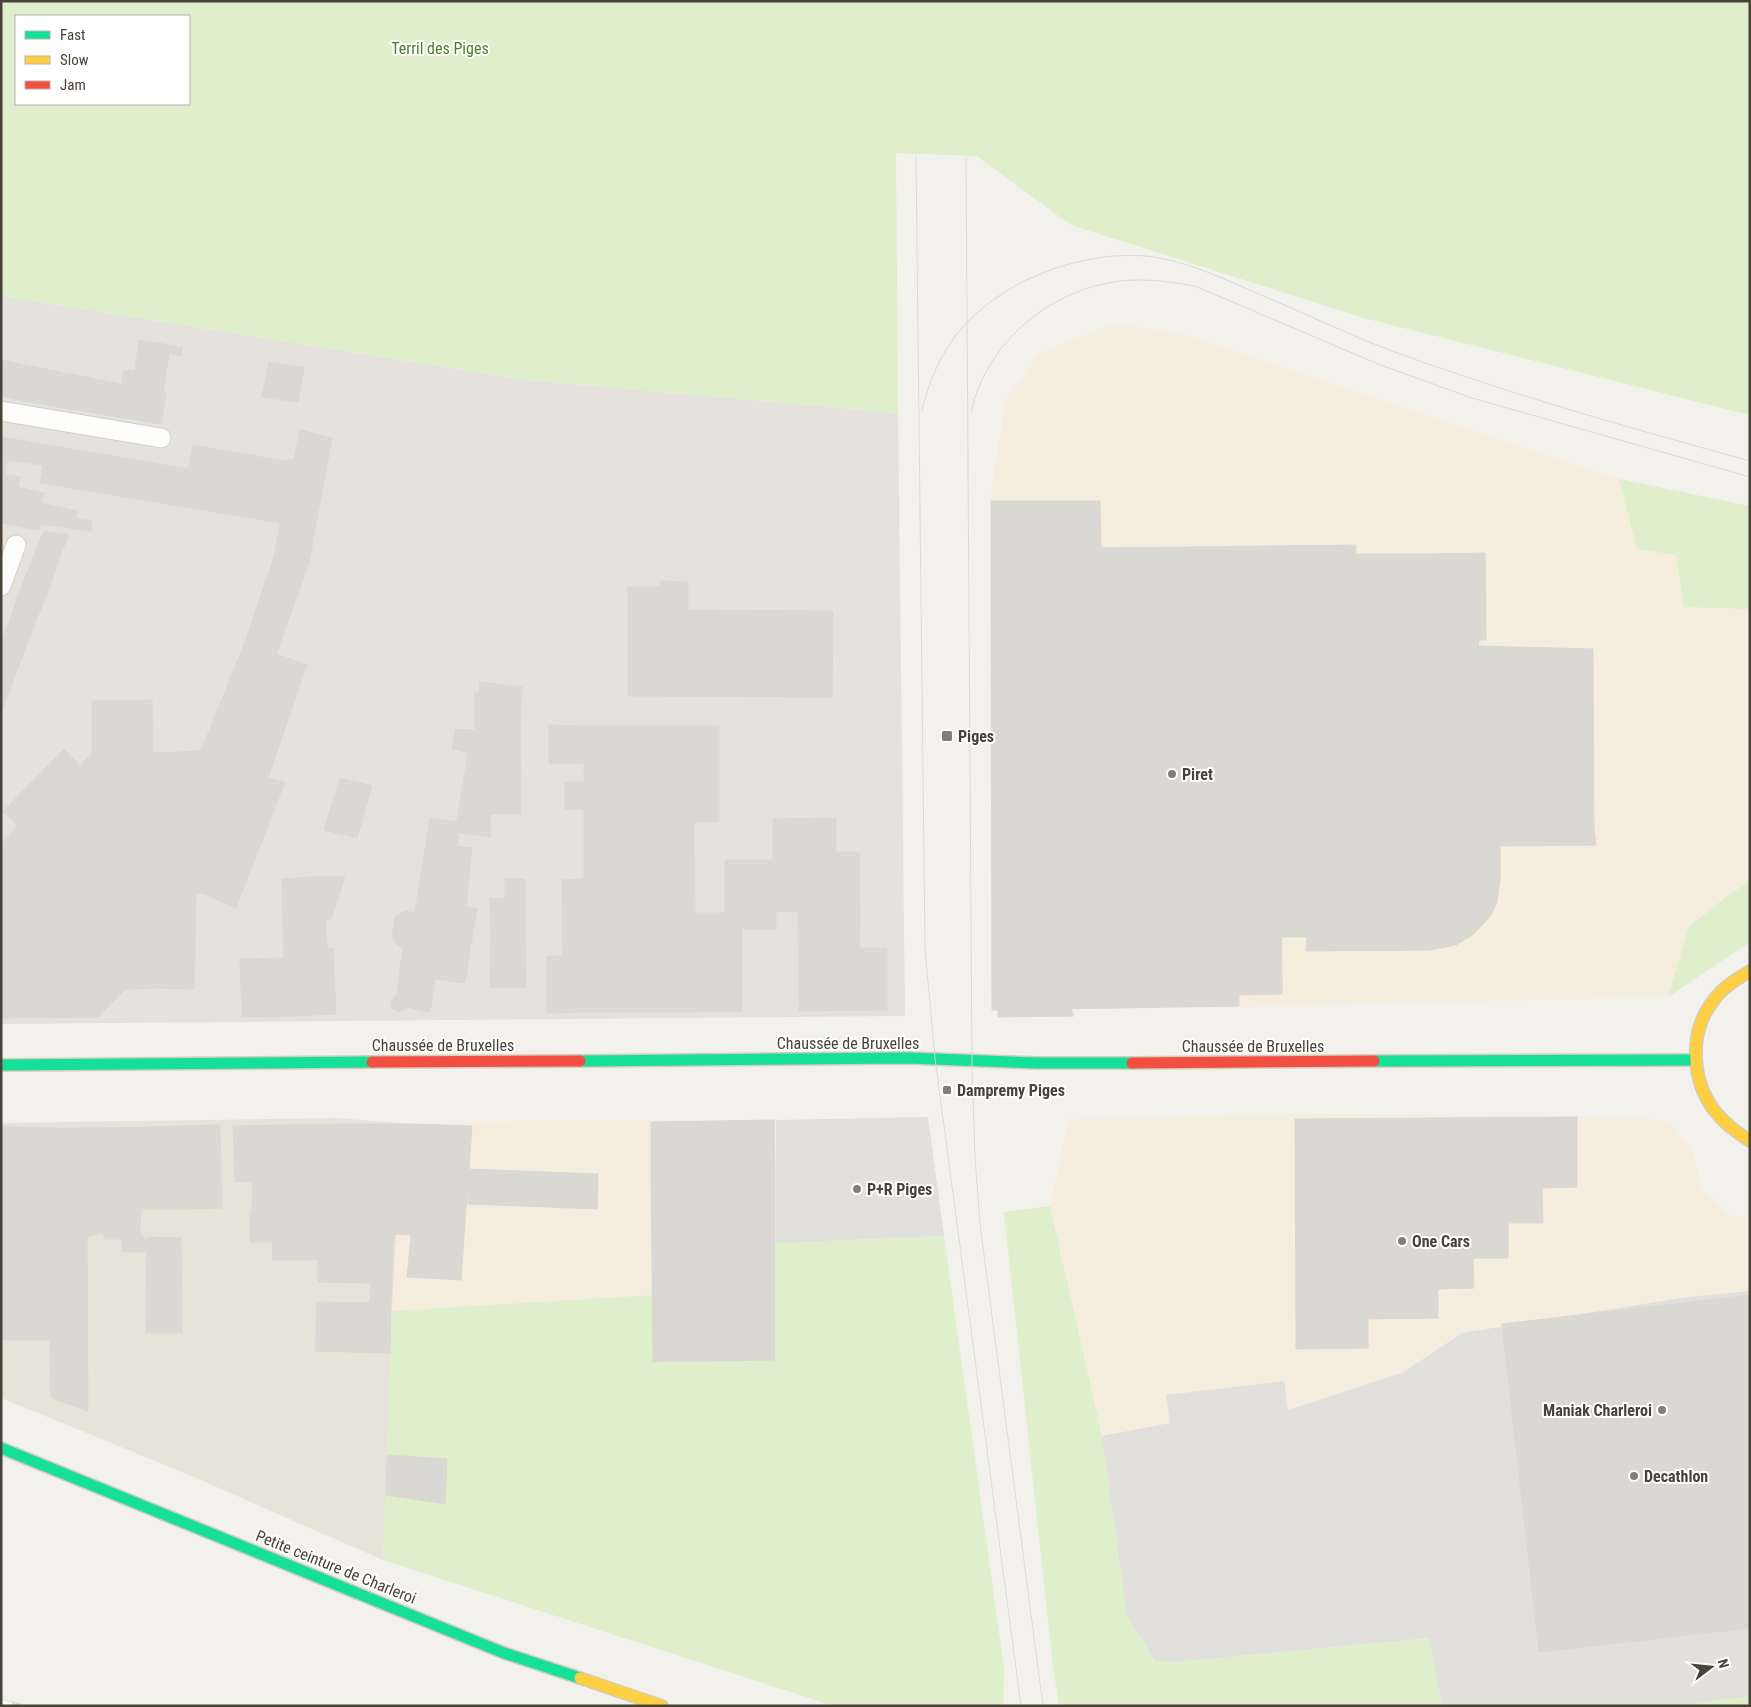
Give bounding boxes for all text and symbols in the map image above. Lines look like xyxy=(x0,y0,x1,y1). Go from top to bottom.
legend xyxy=(15,15,190,105)
text: Fast xyxy=(60,26,85,44)
park label: Terril des Piges xyxy=(391,39,489,58)
text: Slow xyxy=(60,51,89,69)
text: Jam xyxy=(60,76,86,94)
place label: Piges xyxy=(958,727,994,746)
marker: Piges xyxy=(940,729,954,743)
place label: Piret xyxy=(1182,765,1213,784)
marker: Piret xyxy=(1166,768,1178,780)
street label: Chaussée de Bruxelles xyxy=(777,1034,919,1053)
street label: Chaussée de Bruxelles xyxy=(372,1036,514,1055)
street label: Chaussée de Bruxelles xyxy=(1182,1037,1324,1056)
place label: Dampremy Piges xyxy=(957,1081,1065,1100)
marker: Dampremy Piges xyxy=(941,1084,953,1096)
place label: P+R Piges xyxy=(867,1180,932,1199)
marker: P+R Piges xyxy=(851,1183,863,1195)
place label: One Cars xyxy=(1412,1232,1470,1251)
marker: One Cars xyxy=(1396,1235,1408,1247)
place label: Maniak Charleroi xyxy=(1543,1401,1652,1420)
marker: Maniak Charleroi xyxy=(1656,1404,1668,1416)
place label: Decathlon xyxy=(1644,1467,1708,1486)
marker: Decathlon xyxy=(1628,1470,1640,1482)
street label: Petite ceinture de Charleroi xyxy=(253,1526,419,1608)
north arrow xyxy=(1686,1642,1736,1692)
text: N xyxy=(1715,1657,1732,1670)

